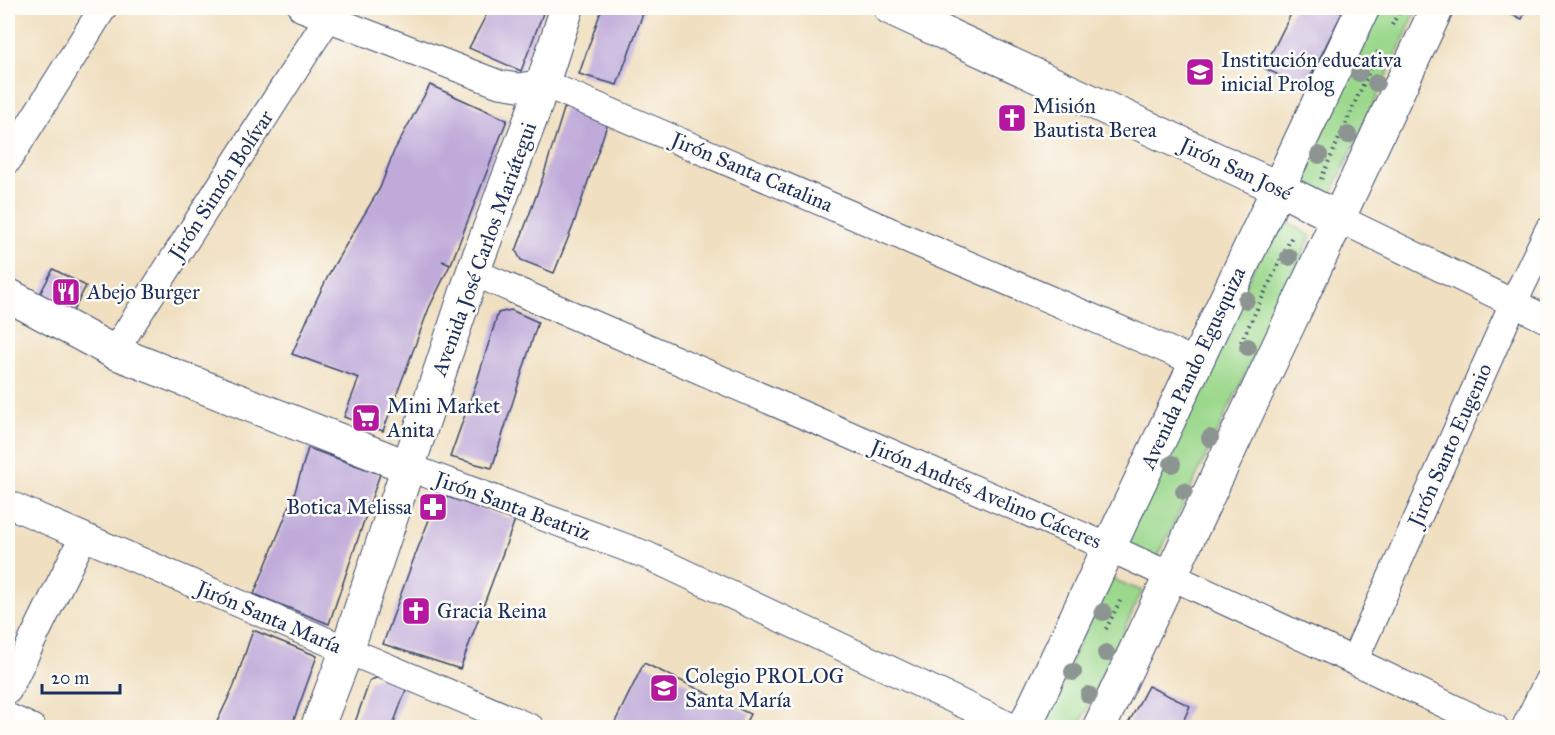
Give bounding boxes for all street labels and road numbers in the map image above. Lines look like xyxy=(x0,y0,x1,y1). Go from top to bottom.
street label: Jirón Simón Bolívar xyxy=(162,105,279,266)
street label: Avenida José Carlos Mariátegui xyxy=(426,118,542,380)
street label: Jirón Santa Catalina xyxy=(666,125,837,218)
street label: Jirón San José xyxy=(1174,131,1296,206)
street label: Avenida Pando Egusquiza xyxy=(1134,263,1251,474)
street label: Jirón Santo Eugenio xyxy=(1401,359,1498,533)
street label: Jirón Andrés Avelino Cáceres xyxy=(865,433,1105,554)
street label: Jirón Santa Beatriz xyxy=(430,465,595,546)
street label: Jirón Santa María xyxy=(191,574,345,659)

